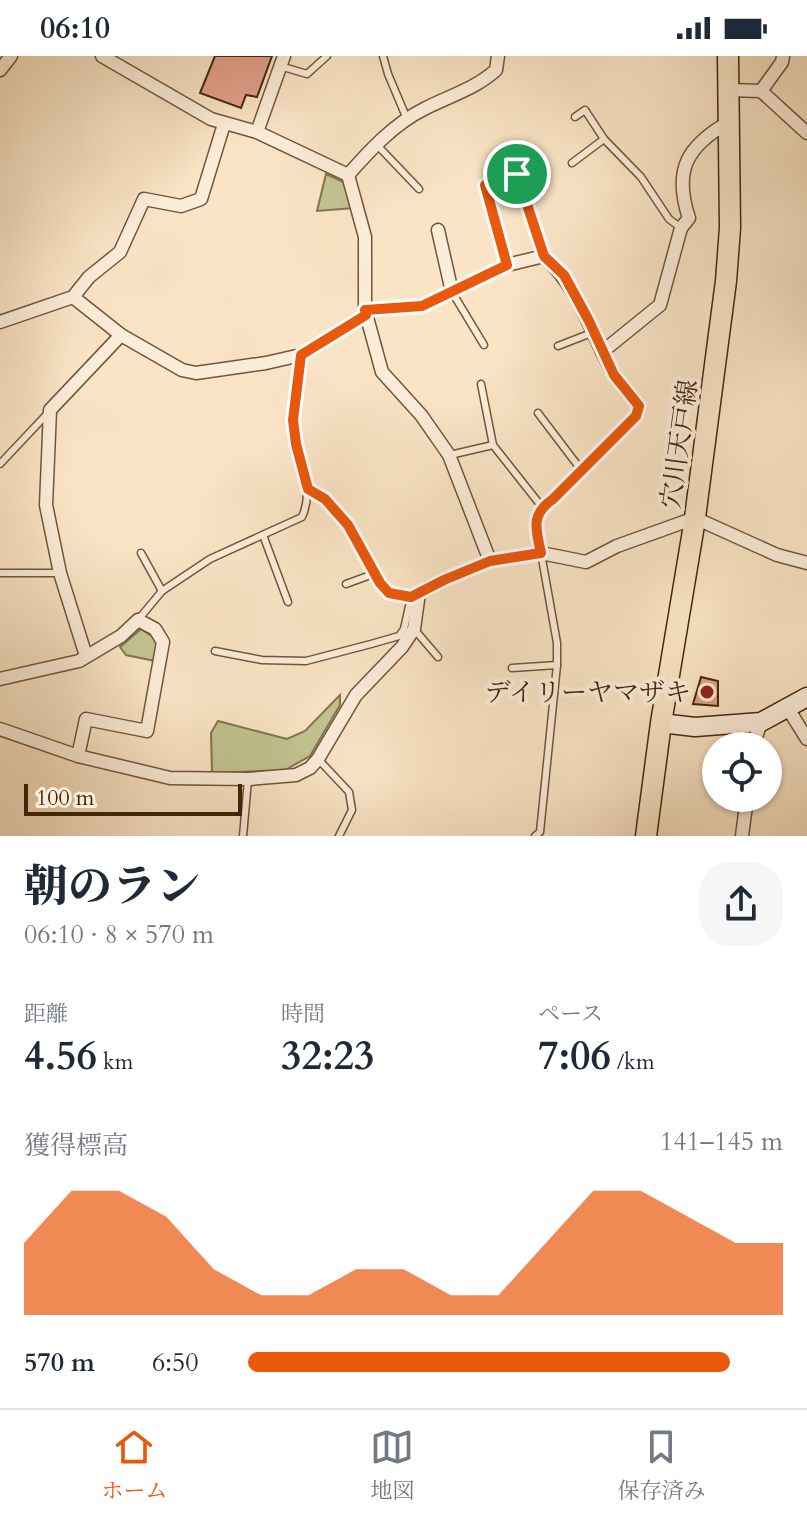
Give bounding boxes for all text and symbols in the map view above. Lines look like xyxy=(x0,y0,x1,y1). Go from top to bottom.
text: 06:10 xyxy=(40,8,110,49)
pin xyxy=(483,140,551,208)
icon: arrive xyxy=(495,152,539,196)
street label: 穴川天戸線 xyxy=(653,377,706,511)
place label: デイリーヤマザキ xyxy=(485,675,691,710)
marker: デイリーヤマザキ xyxy=(698,683,716,701)
map controls xyxy=(702,732,782,812)
button: locate xyxy=(702,732,782,812)
scale bar xyxy=(24,780,242,816)
text: 100 m xyxy=(36,783,94,813)
text: 朝のラン xyxy=(24,857,200,917)
button: share xyxy=(699,862,783,946)
text: 06:10 · 8 × 570 m xyxy=(24,917,214,952)
text: 距離 xyxy=(24,999,68,1029)
text: 時間 xyxy=(281,999,325,1029)
text: ペース xyxy=(538,999,603,1029)
text: 4.56 xyxy=(24,1029,97,1084)
text: 32:23 xyxy=(281,1029,375,1084)
text: 7:06 xyxy=(538,1029,611,1084)
text: km xyxy=(97,1047,133,1077)
text: /km xyxy=(611,1047,655,1077)
text: 141–145 m xyxy=(660,1124,783,1159)
text: 獲得標高 xyxy=(24,1128,128,1163)
text: 570 m xyxy=(24,1345,95,1380)
text: 6:50 xyxy=(152,1345,199,1380)
tab: ホーム xyxy=(101,1425,168,1506)
tab: 地図 xyxy=(370,1425,415,1506)
tab: 保存済み xyxy=(617,1425,706,1506)

